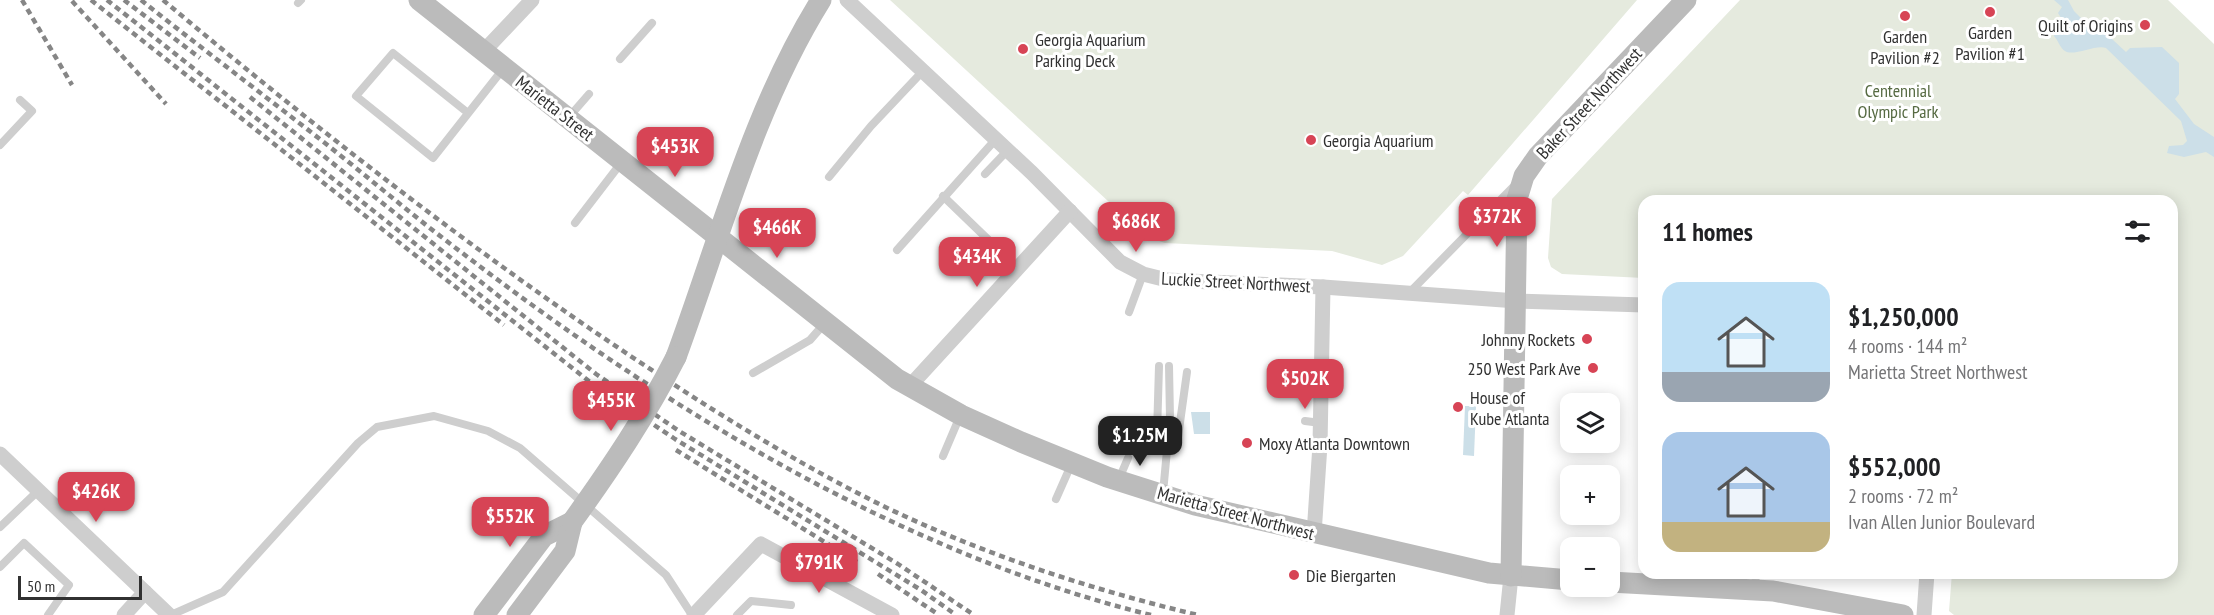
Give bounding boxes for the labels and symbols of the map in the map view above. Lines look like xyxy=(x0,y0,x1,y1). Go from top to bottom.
marker: Garden Pavilion #1 xyxy=(1983,5,1997,19)
marker: Garden Pavilion #2 xyxy=(1898,9,1912,23)
place label: Quilt of Origins xyxy=(2038,14,2133,37)
marker: Quilt of Origins xyxy=(2138,18,2152,32)
place label: Garden Pavilion #1 xyxy=(1955,21,2025,65)
place label: Garden Pavilion #2 xyxy=(1870,25,1940,69)
place label: Georgia Aquarium Parking Deck xyxy=(1035,28,1146,72)
marker: Georgia Aquarium Parking Deck xyxy=(1016,42,1030,56)
street label: Baker Street Northwest xyxy=(1531,42,1647,164)
street label: Marietta Street xyxy=(511,70,599,146)
park label: Centennial Olympic Park xyxy=(1858,79,1938,123)
pin: $453K xyxy=(633,127,717,178)
place label: Georgia Aquarium xyxy=(1323,129,1434,152)
marker: Georgia Aquarium xyxy=(1304,133,1318,147)
pin: $372K xyxy=(1455,197,1539,248)
pin: $686K xyxy=(1094,202,1178,253)
pin: $466K xyxy=(735,208,819,259)
pin: $434K xyxy=(935,237,1019,288)
street label: Luckie Street Northwest xyxy=(1161,267,1311,297)
place label: Johnny Rockets xyxy=(1481,328,1575,351)
marker: Johnny Rockets xyxy=(1580,332,1594,346)
place label: 250 West Park Ave xyxy=(1467,357,1581,380)
pin: $502K xyxy=(1263,359,1347,410)
marker: 250 West Park Ave xyxy=(1586,361,1600,375)
pin: $455K xyxy=(569,381,653,432)
place label: House of Kube Atlanta xyxy=(1470,386,1550,430)
marker: House of Kube Atlanta xyxy=(1451,400,1465,414)
pin: $1.25M xyxy=(1091,416,1189,467)
place label: Moxy Atlanta Downtown xyxy=(1259,432,1410,455)
marker: Moxy Atlanta Downtown xyxy=(1240,436,1254,450)
pin: $426K xyxy=(54,472,138,523)
street label: Marietta Street Northwest xyxy=(1155,481,1317,545)
pin: $552K xyxy=(468,497,552,548)
pin: $791K xyxy=(777,543,861,594)
place label: Die Biergarten xyxy=(1306,564,1396,587)
marker: Die Biergarten xyxy=(1287,568,1301,582)
scale bar xyxy=(18,573,142,600)

